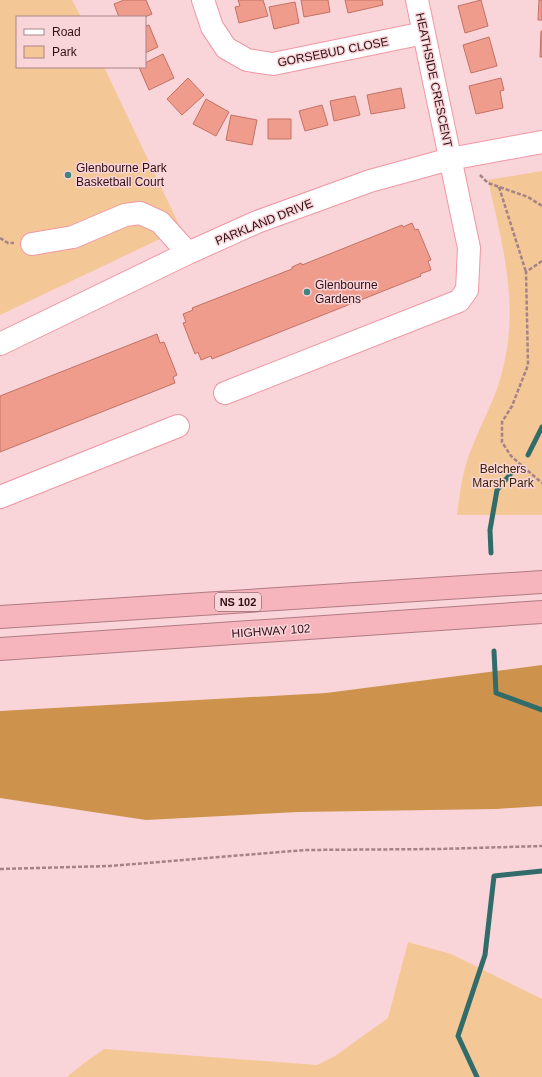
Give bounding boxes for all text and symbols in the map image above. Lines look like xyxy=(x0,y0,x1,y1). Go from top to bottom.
street label: HEATHSIDE CRESCENT xyxy=(413,11,455,149)
legend xyxy=(16,16,146,68)
text: Road xyxy=(52,25,81,39)
street label: GORSEBUD CLOSE xyxy=(276,34,390,70)
text: Park xyxy=(52,45,78,59)
place label: Glenbourne Park Basketball Court xyxy=(76,161,168,189)
marker: Glenbourne Park Basketball Court xyxy=(63,170,73,180)
street label: PARKLAND DRIVE xyxy=(213,196,315,248)
place label: Glenbourne Gardens xyxy=(315,278,378,306)
marker: Glenbourne Gardens xyxy=(302,287,312,297)
park label: Belchers Marsh Park xyxy=(472,462,535,490)
road number: NS 102 xyxy=(215,593,261,611)
street label: HIGHWAY 102 xyxy=(231,621,311,641)

